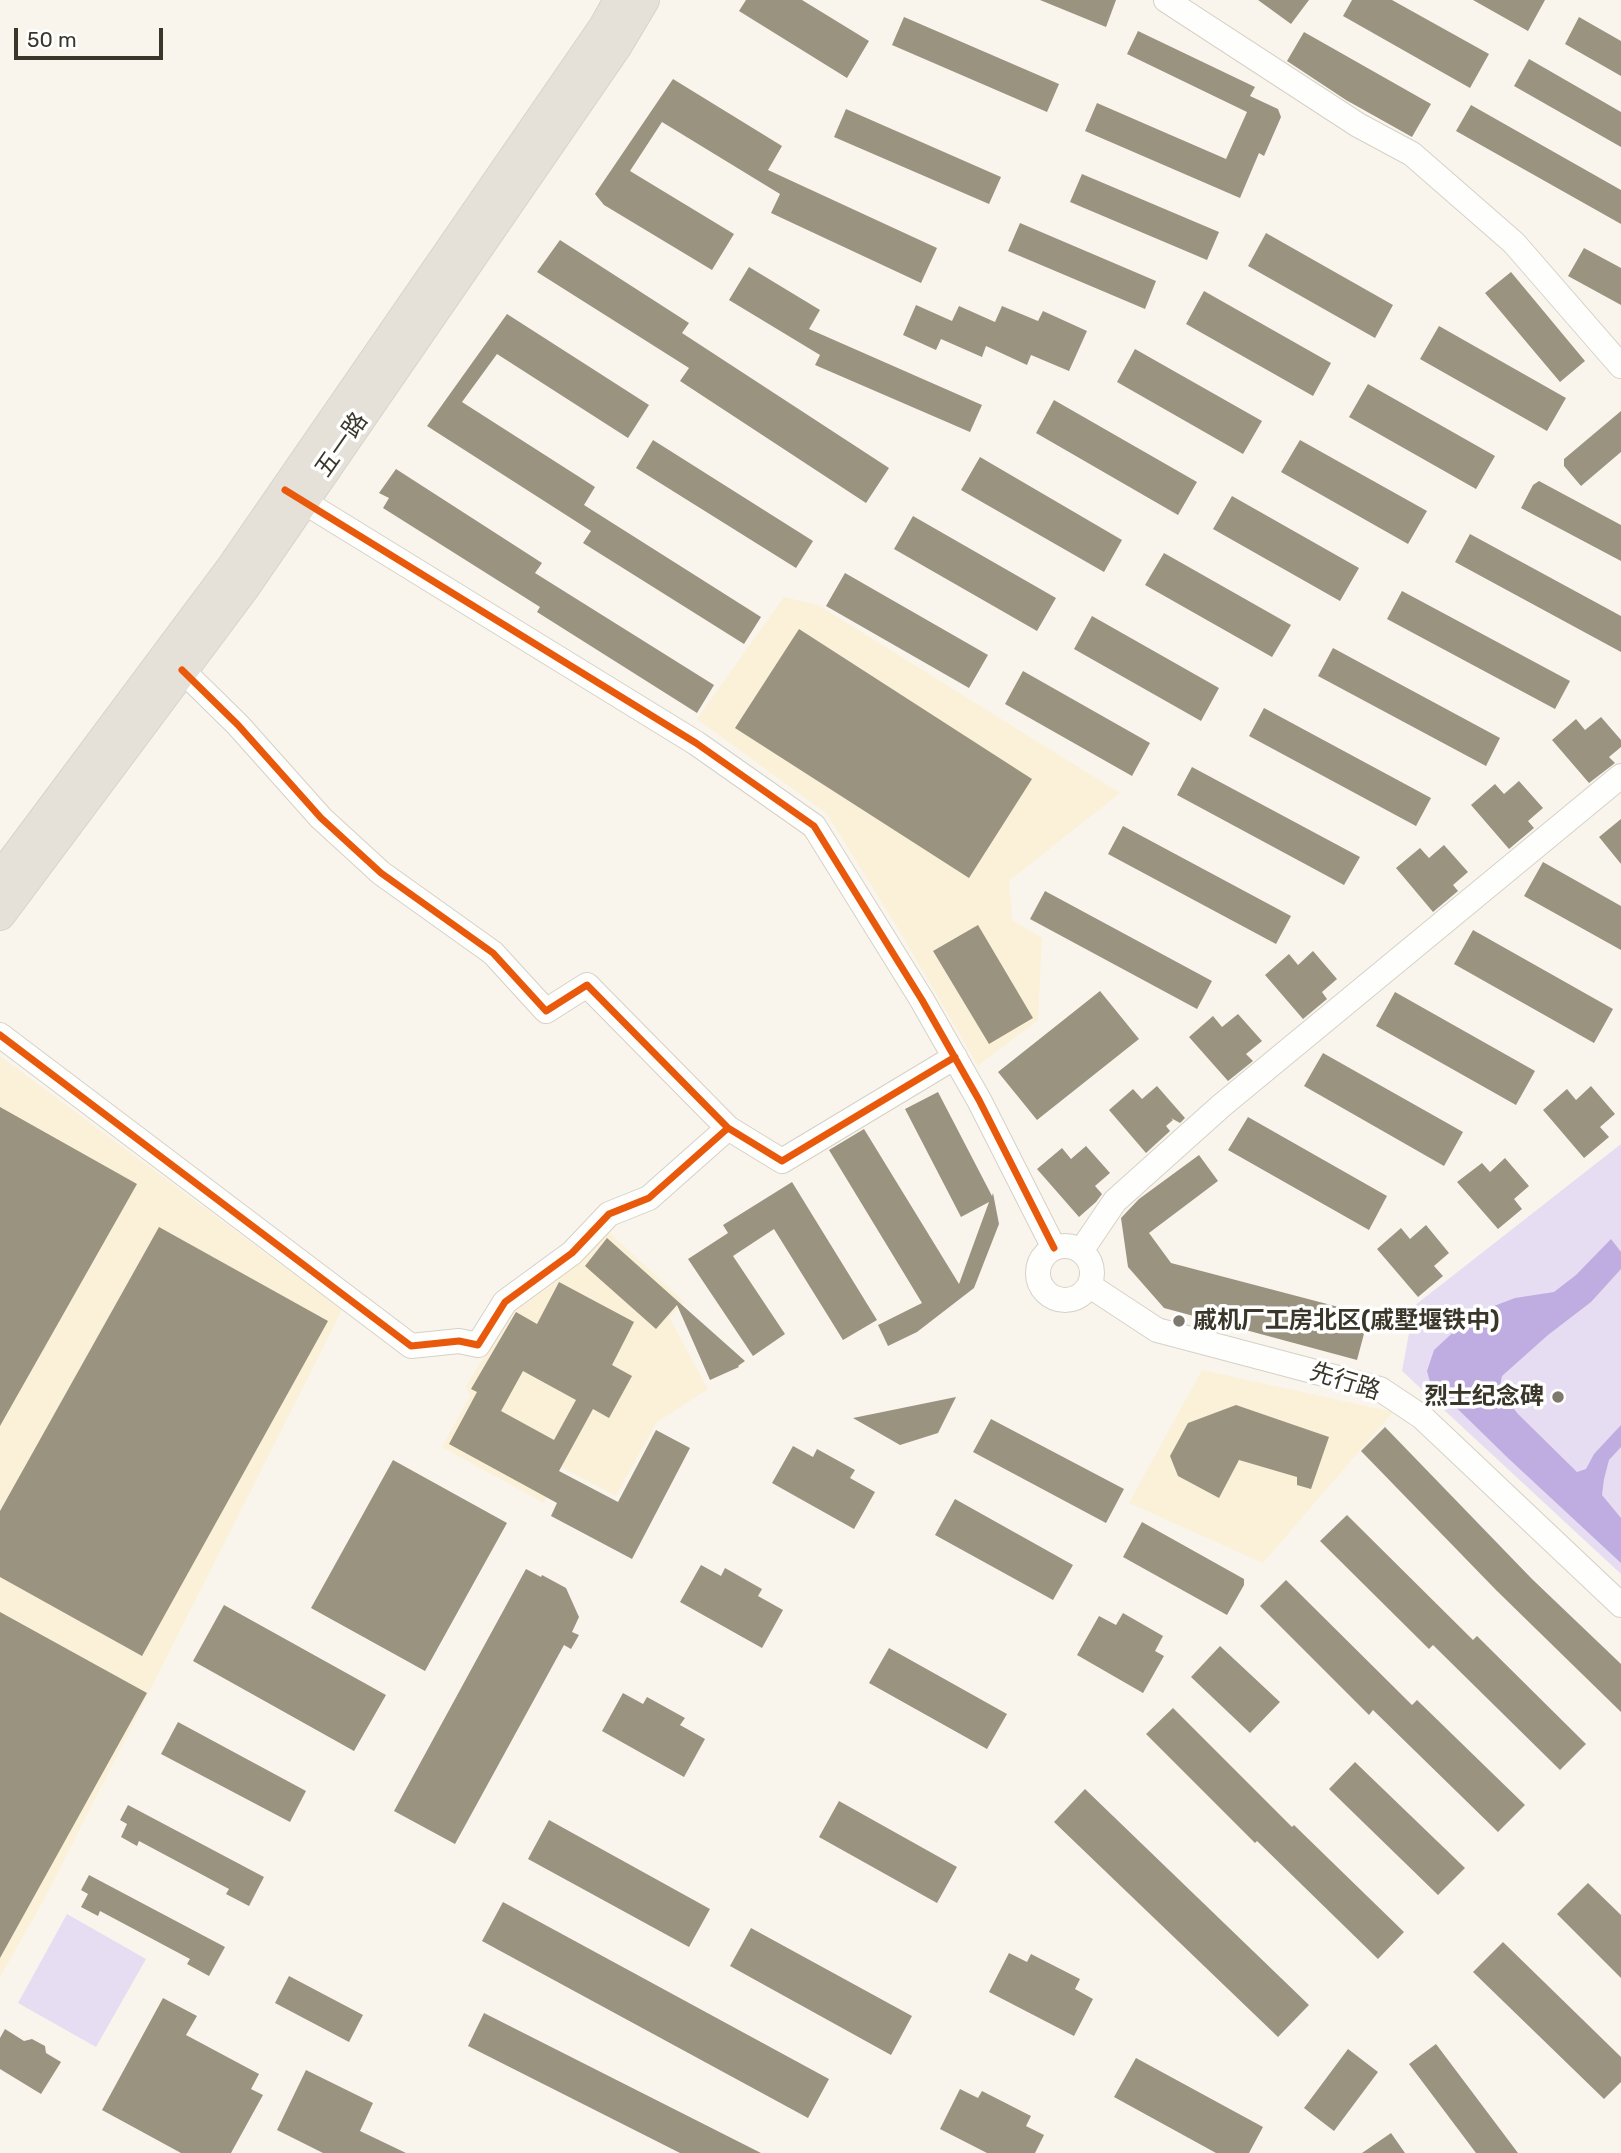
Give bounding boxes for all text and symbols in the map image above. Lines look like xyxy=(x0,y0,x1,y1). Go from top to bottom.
scale bar xyxy=(18,14,166,58)
text: 50 m xyxy=(27,27,77,52)
street label: 五一路 xyxy=(310,407,374,483)
place label: 戚机厂工房北区(戚墅堰铁中) xyxy=(1193,1307,1499,1335)
marker: 戚机厂工房北区(戚墅堰铁中) xyxy=(1171,1313,1187,1329)
street label: 先行路 xyxy=(1306,1358,1384,1406)
place label: 烈士纪念碑 xyxy=(1424,1383,1544,1411)
marker: 烈士纪念碑 xyxy=(1550,1389,1566,1405)

